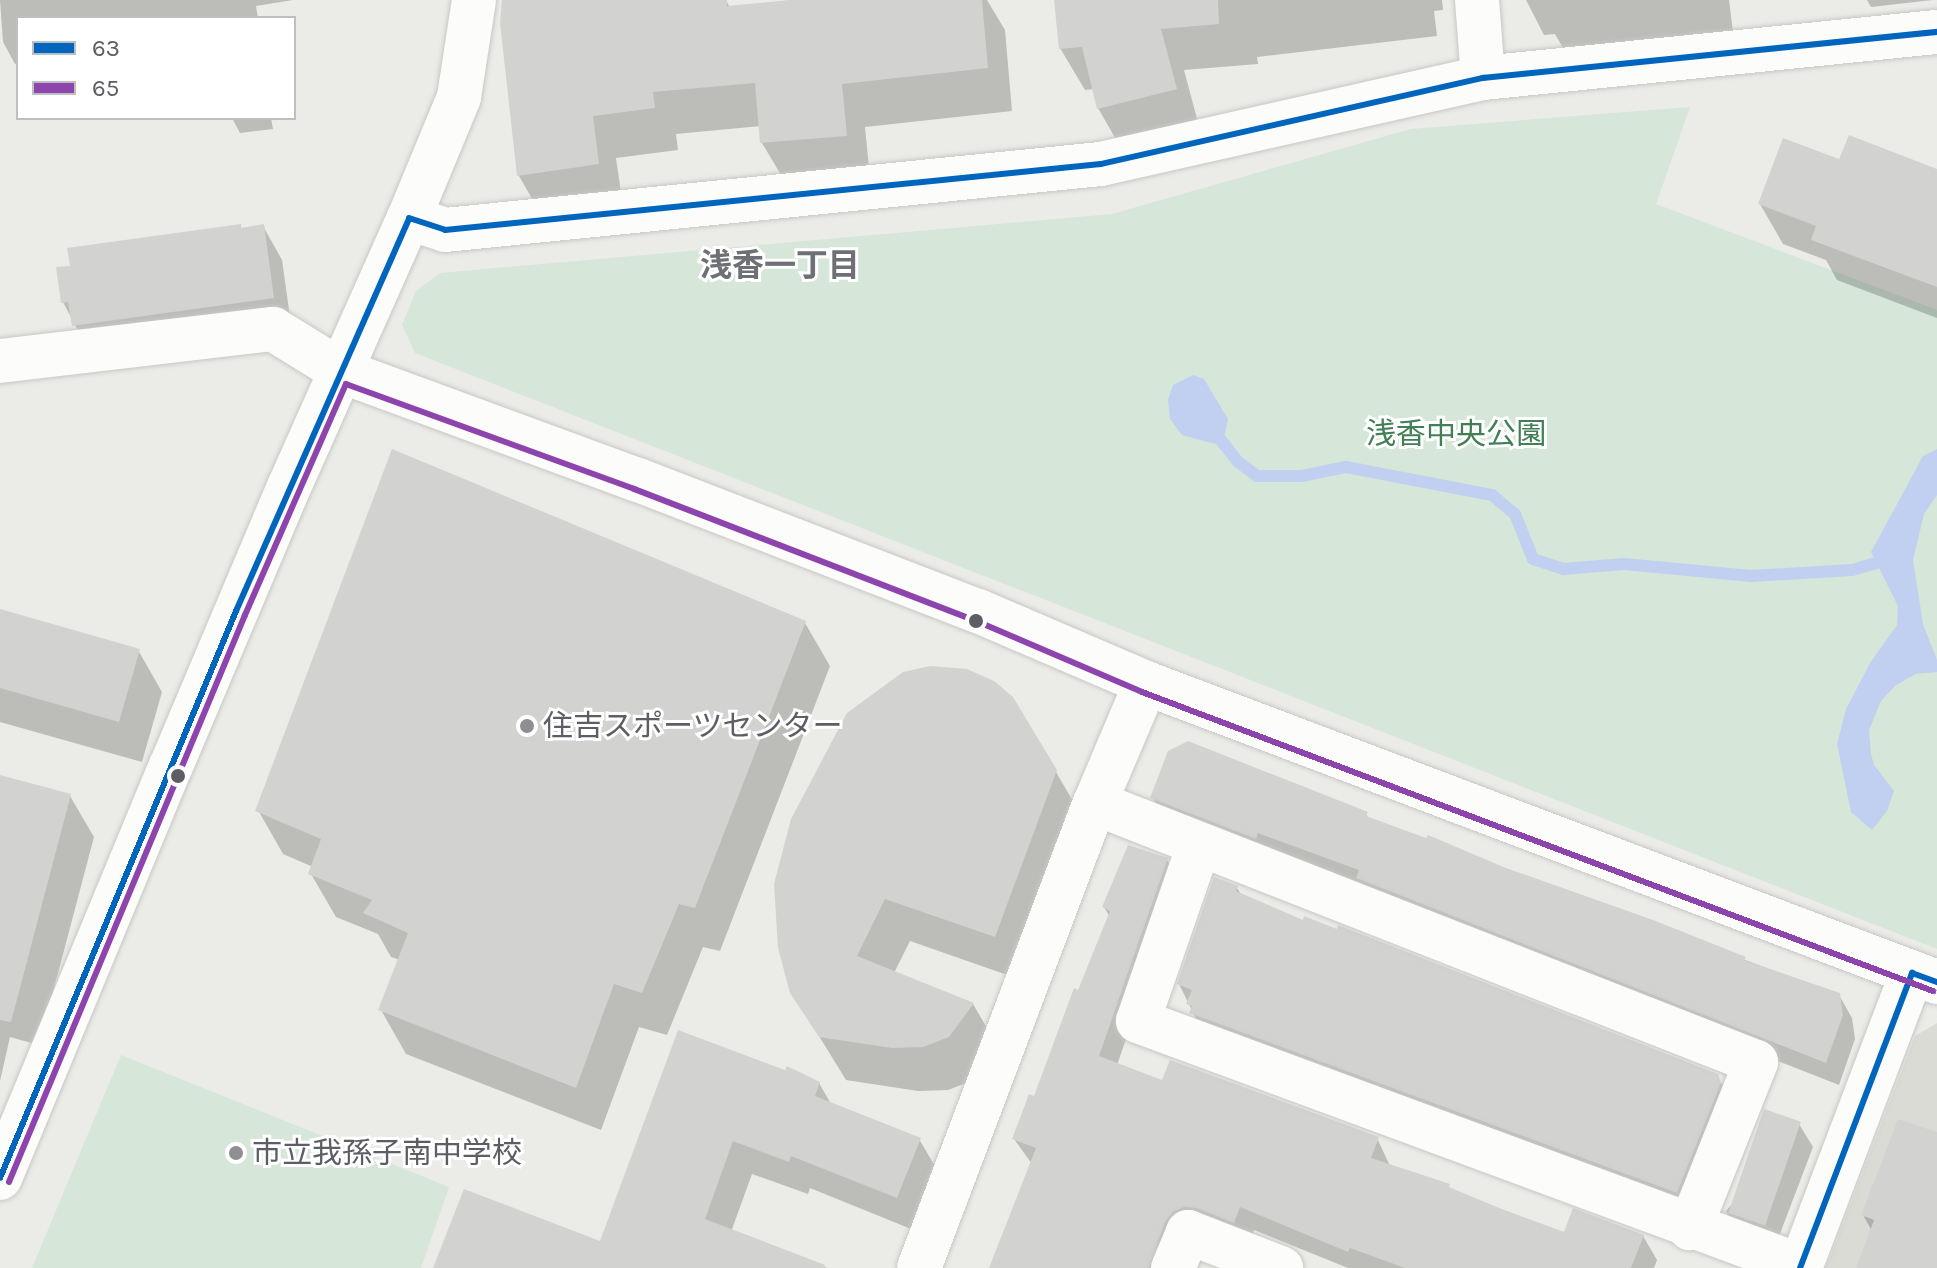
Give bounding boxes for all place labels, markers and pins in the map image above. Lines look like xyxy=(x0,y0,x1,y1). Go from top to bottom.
unlabelled marker xyxy=(968,613,984,629)
place label: 住吉スポーツセンター xyxy=(543,708,843,744)
marker: 住吉スポーツセンター xyxy=(518,717,536,735)
unlabelled marker xyxy=(170,768,186,784)
place label: 市立我孫子南中学校 xyxy=(252,1135,522,1171)
marker: 市立我孫子南中学校 xyxy=(227,1144,245,1162)

